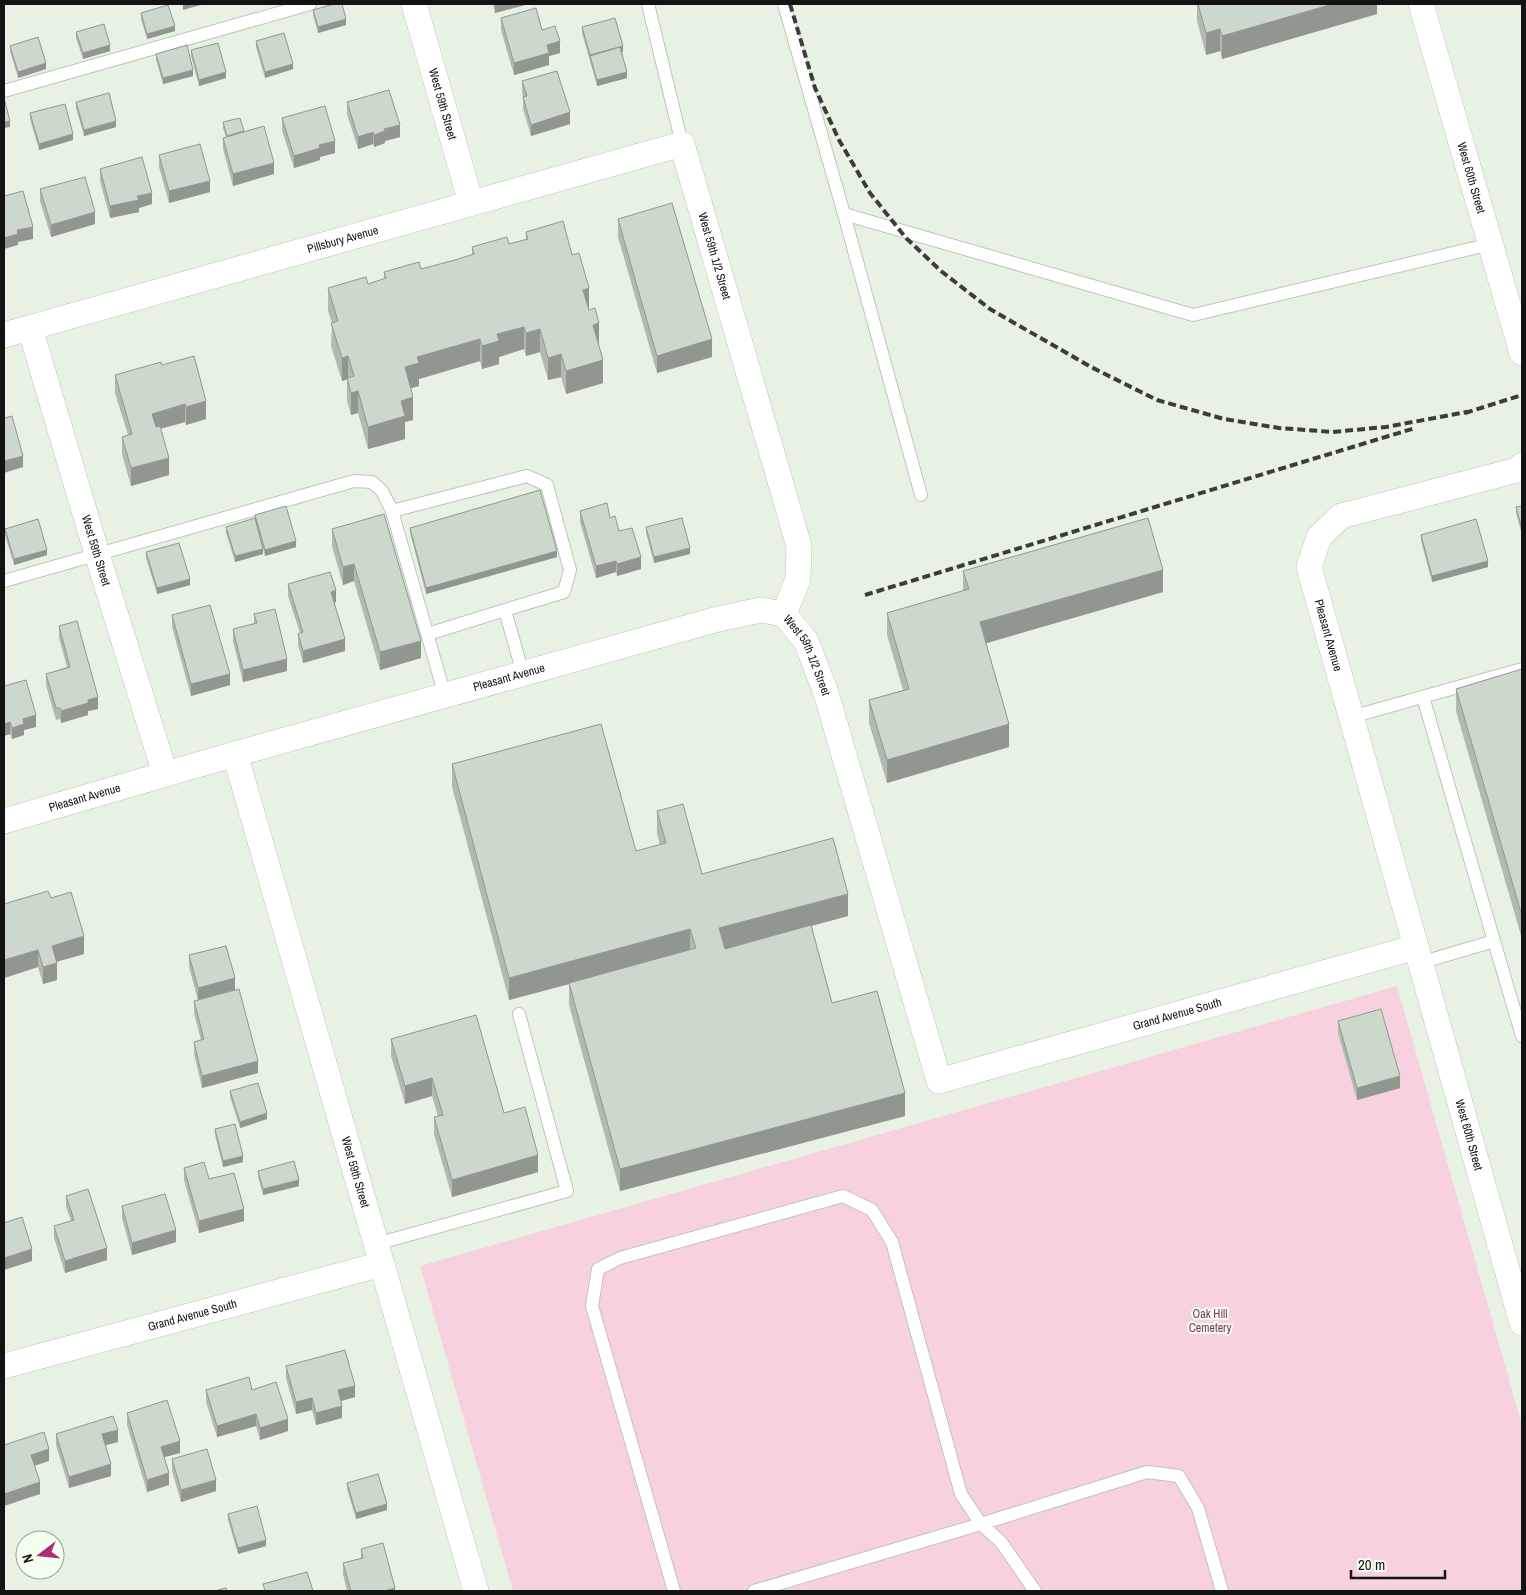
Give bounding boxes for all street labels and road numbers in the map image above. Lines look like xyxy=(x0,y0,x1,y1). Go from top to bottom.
street label: West 59th Street xyxy=(425,67,460,142)
street label: West 60th Street xyxy=(1453,140,1489,216)
street label: West 59th 1/2 Street xyxy=(694,211,735,302)
street label: Pillsbury Avenue xyxy=(305,222,380,257)
street label: West 59th Street xyxy=(78,513,114,588)
street label: Pleasant Avenue xyxy=(1311,598,1346,673)
street label: West 59th 1/2 Street xyxy=(780,611,834,698)
street label: Pleasant Avenue xyxy=(471,660,547,695)
street label: Pleasant Avenue xyxy=(47,780,122,816)
street label: Grand Avenue South xyxy=(1131,994,1223,1034)
street label: West 60th Street xyxy=(1451,1097,1487,1173)
street label: West 59th Street xyxy=(338,1135,373,1210)
street label: Grand Avenue South xyxy=(146,1296,238,1335)

